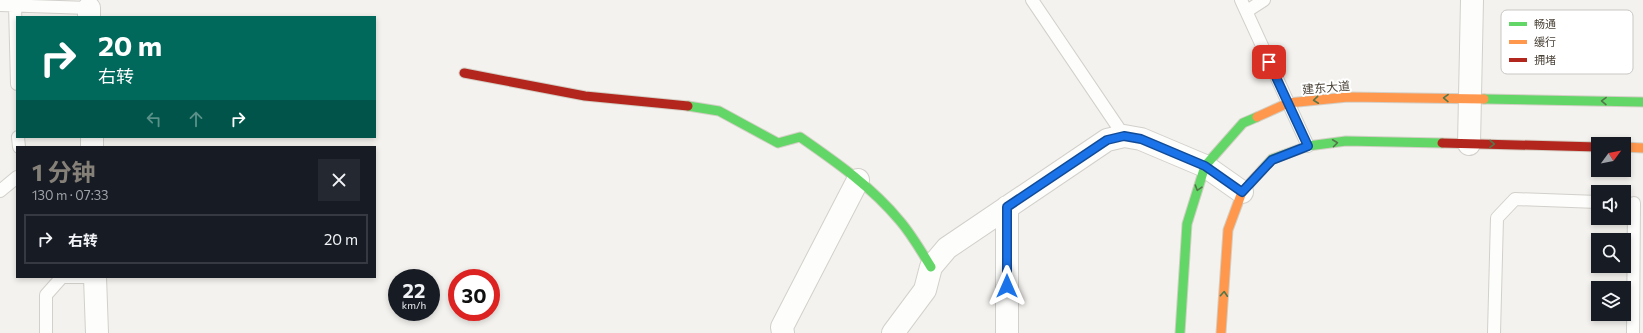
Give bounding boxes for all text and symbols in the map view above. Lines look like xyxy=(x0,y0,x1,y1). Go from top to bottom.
legend xyxy=(1501,10,1633,74)
text: 畅通 xyxy=(1534,17,1556,30)
text: 20 m xyxy=(98,28,162,62)
icon: right xyxy=(32,32,84,84)
text: 缓行 xyxy=(1534,35,1556,48)
pin xyxy=(1252,45,1286,79)
icon: arrive xyxy=(1258,51,1280,73)
text: 拥堵 xyxy=(1534,53,1556,66)
text: 右转 xyxy=(98,65,134,87)
street label: 建东大道 xyxy=(1301,78,1351,96)
one-way arrow xyxy=(1443,94,1449,102)
one-way arrow xyxy=(1313,95,1319,104)
one-way arrow xyxy=(1601,97,1607,105)
icon: left xyxy=(143,108,165,130)
icon: ahead xyxy=(185,108,207,130)
icon: right xyxy=(227,108,249,130)
north arrow xyxy=(1591,137,1631,177)
map controls xyxy=(1591,137,1631,321)
one-way arrow xyxy=(1331,139,1338,148)
one-way arrow xyxy=(1489,140,1495,148)
text: 1 分钟 xyxy=(32,157,95,186)
button: close xyxy=(318,159,360,201)
one-way arrow xyxy=(1194,184,1203,191)
button: sound xyxy=(1591,185,1631,225)
text: 130 m · 07:33 xyxy=(32,187,109,203)
icon: right xyxy=(34,228,56,250)
text: 20 m xyxy=(324,230,358,248)
text: 右转 xyxy=(68,231,98,249)
button: search xyxy=(1591,233,1631,273)
position arrow xyxy=(986,265,1028,307)
speed limit sign: 30 xyxy=(448,269,500,321)
text: 22 xyxy=(403,278,425,302)
button: layers xyxy=(1591,281,1631,321)
one-way arrow xyxy=(1220,291,1229,297)
text: km/h xyxy=(402,299,426,311)

